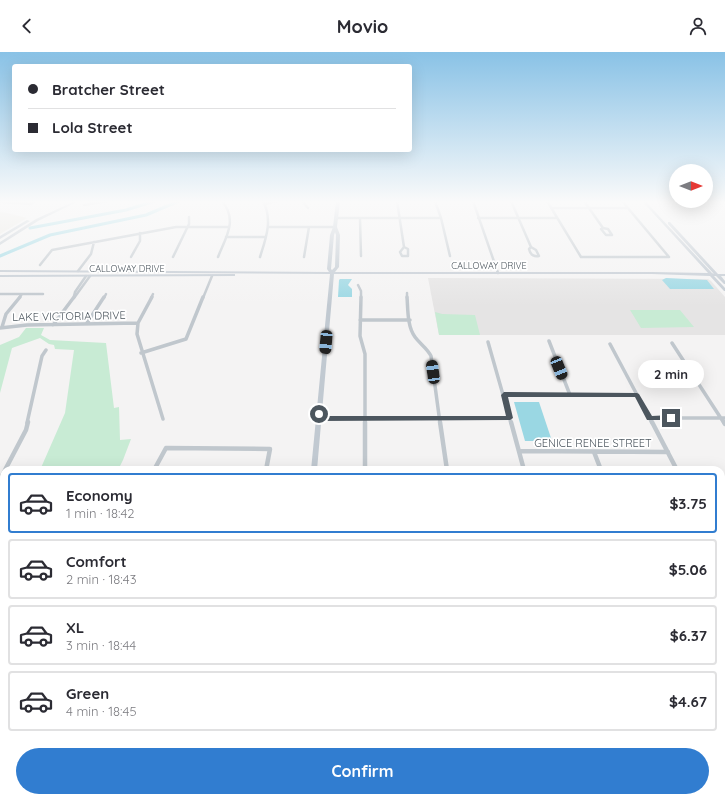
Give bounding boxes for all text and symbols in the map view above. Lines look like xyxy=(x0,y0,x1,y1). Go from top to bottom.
icon: back xyxy=(16,15,38,37)
text: Movio xyxy=(337,15,388,38)
icon: person xyxy=(687,15,709,37)
text: Bratcher Street xyxy=(52,80,165,99)
text: Lola Street xyxy=(52,118,133,137)
north arrow xyxy=(669,164,713,208)
map controls xyxy=(669,164,713,208)
street label: CALLOWAY DRIVE xyxy=(451,260,527,271)
street label: CALLOWAY DRIVE xyxy=(89,263,165,274)
street label: LAKE VICTORIA DRIVE xyxy=(12,308,126,324)
car xyxy=(319,330,333,354)
car xyxy=(549,355,569,381)
car xyxy=(425,359,441,385)
callout: 2 min xyxy=(638,360,704,388)
text: 2 min xyxy=(654,366,688,382)
route start xyxy=(310,405,328,423)
route end xyxy=(662,409,680,427)
street label: GENICE RENEE STREET xyxy=(534,436,652,450)
icon: car xyxy=(18,485,54,521)
text: Economy xyxy=(66,486,133,505)
text: $3.75 xyxy=(669,494,707,513)
text: 1 min · 18:42 xyxy=(66,505,134,521)
icon: car xyxy=(18,551,54,587)
text: Comfort xyxy=(66,552,127,571)
text: $5.06 xyxy=(669,560,707,579)
text: 2 min · 18:43 xyxy=(66,571,136,587)
icon: car xyxy=(18,617,54,653)
text: XL xyxy=(66,618,84,637)
text: $6.37 xyxy=(670,626,707,645)
text: 3 min · 18:44 xyxy=(66,637,136,653)
icon: car xyxy=(18,683,54,719)
text: Green xyxy=(66,684,109,703)
text: $4.67 xyxy=(669,692,707,711)
text: 4 min · 18:45 xyxy=(66,703,136,719)
button: Confirm xyxy=(16,748,709,794)

